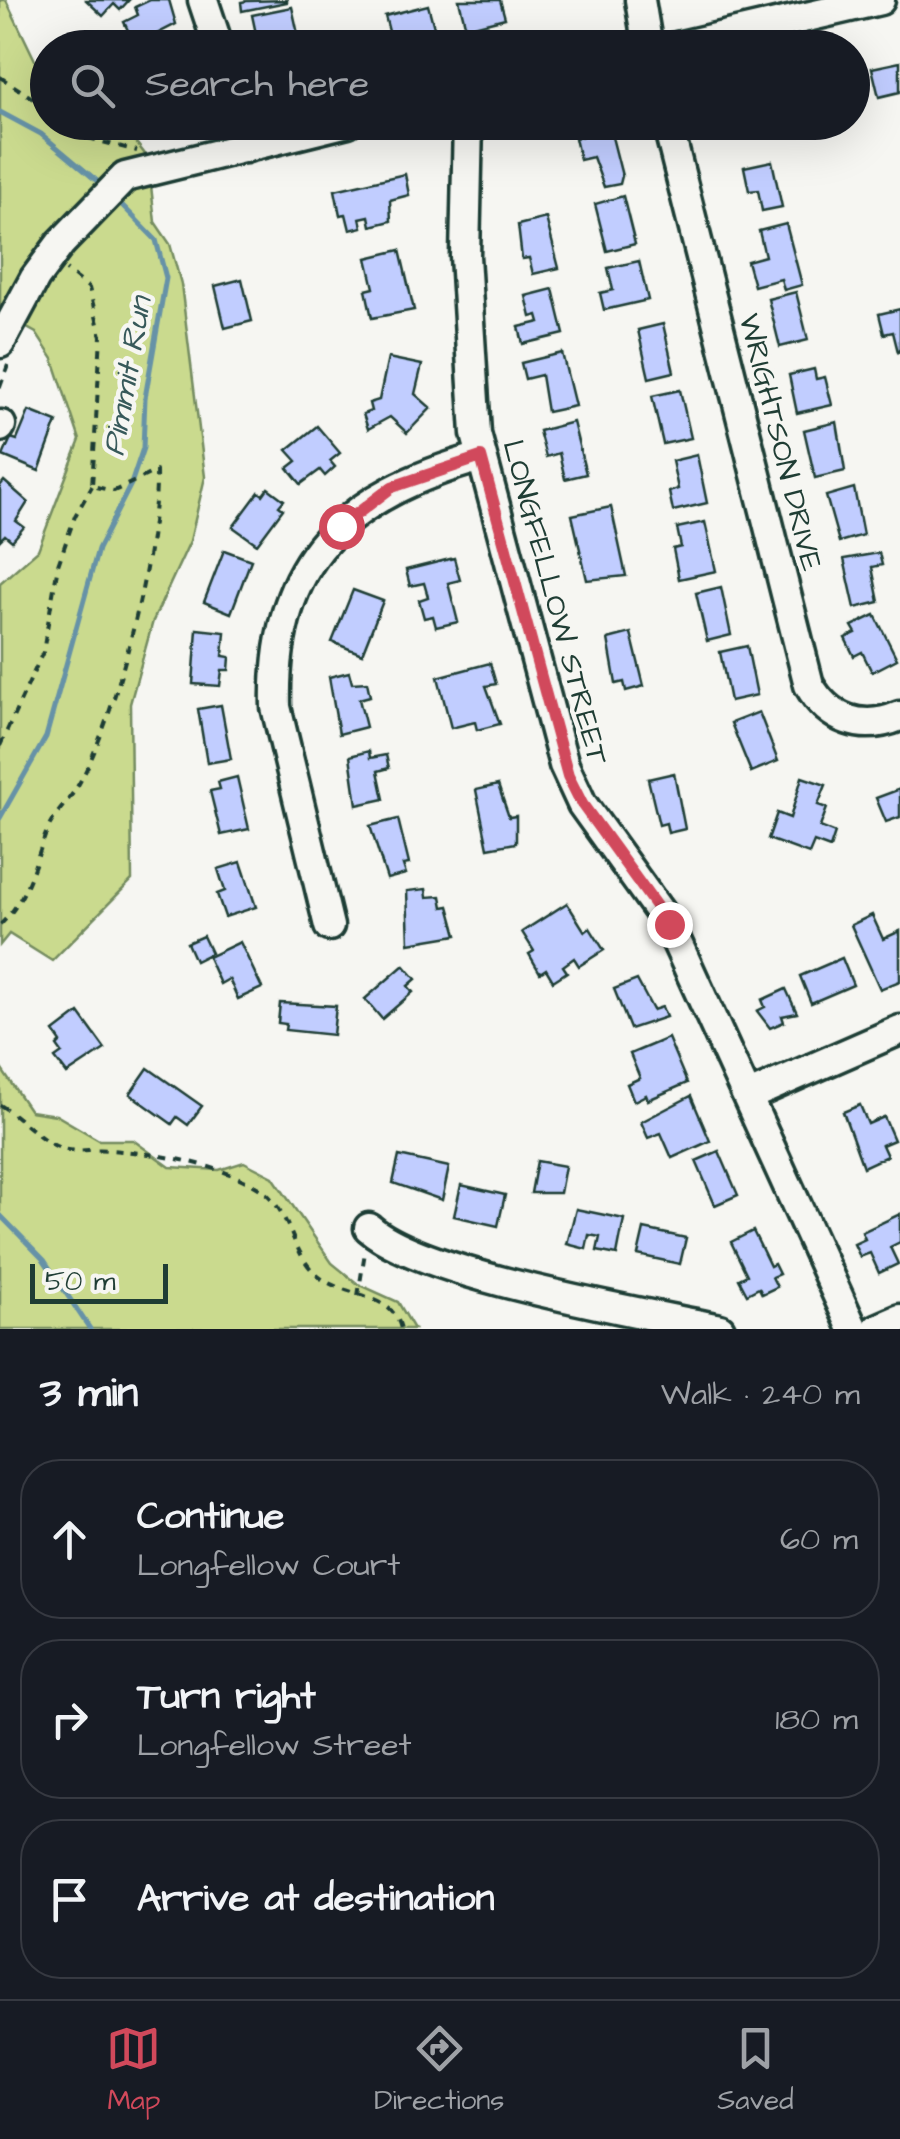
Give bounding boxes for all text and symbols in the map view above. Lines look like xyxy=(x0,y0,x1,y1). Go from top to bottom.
search box xyxy=(30,30,870,140)
icon: search xyxy=(65,58,120,113)
text: Search here xyxy=(145,59,369,111)
water label: Pimmit Run xyxy=(91,290,164,459)
street label: WRIGHTSON DRIVE xyxy=(728,309,832,576)
street label: LONGFELLOW STREET xyxy=(491,435,619,769)
route start xyxy=(319,504,365,550)
route end xyxy=(647,902,693,948)
scale bar xyxy=(30,1259,168,1304)
text: 50 m xyxy=(45,1262,116,1301)
text: 3 min xyxy=(40,1365,138,1423)
text: Walk · 240 m xyxy=(661,1372,860,1417)
text: Continue xyxy=(137,1491,284,1543)
icon: ahead xyxy=(42,1512,97,1567)
text: 60 m xyxy=(780,1517,858,1562)
text: Longfellow Court xyxy=(137,1543,400,1588)
text: Turn right xyxy=(137,1671,316,1723)
icon: right xyxy=(42,1692,97,1747)
text: 180 m xyxy=(775,1697,858,1742)
text: Longfellow Street xyxy=(137,1723,411,1768)
icon: arrive xyxy=(42,1872,97,1927)
text: Arrive at destination xyxy=(137,1873,494,1925)
tab: Map xyxy=(106,2021,161,2120)
tab: Directions xyxy=(374,2021,504,2120)
tab: Saved xyxy=(717,2021,794,2120)

